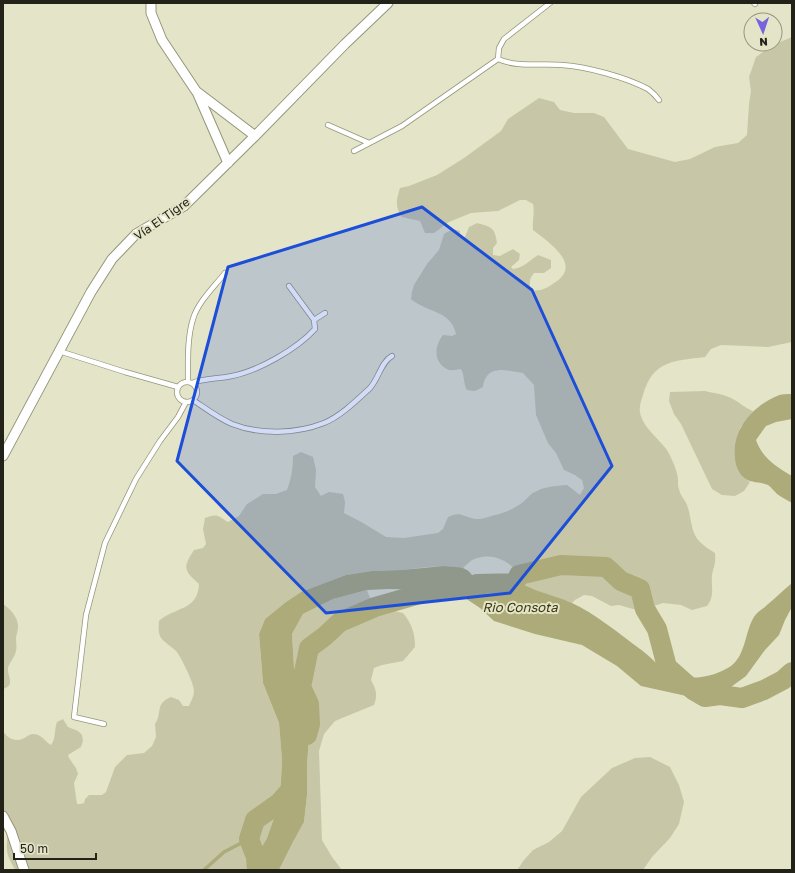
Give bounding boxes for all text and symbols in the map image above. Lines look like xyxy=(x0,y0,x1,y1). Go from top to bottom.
north arrow xyxy=(743,12,783,52)
text: N xyxy=(759,36,768,49)
street label: Vía El Tigre xyxy=(131,194,193,243)
water label: Rio Consota xyxy=(482,599,558,615)
scale bar xyxy=(14,835,96,861)
text: 50 m xyxy=(20,841,48,856)

